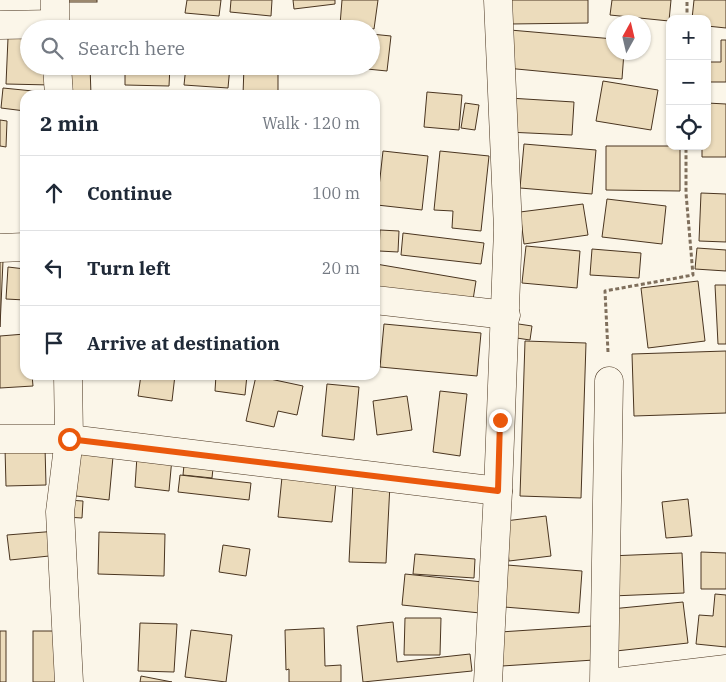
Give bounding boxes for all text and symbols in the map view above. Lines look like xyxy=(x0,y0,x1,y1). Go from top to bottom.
north arrow xyxy=(606,15,651,60)
map controls xyxy=(666,15,711,150)
button: + xyxy=(666,15,711,60)
search box xyxy=(20,20,380,75)
icon: search xyxy=(38,34,66,62)
text: Search here xyxy=(78,36,185,60)
button: − xyxy=(666,60,711,105)
button: locate xyxy=(666,105,711,150)
text: 2 min xyxy=(40,109,99,137)
text: Walk · 120 m xyxy=(262,113,360,133)
icon: ahead xyxy=(40,179,68,207)
text: Continue xyxy=(87,181,172,205)
text: 100 m xyxy=(312,183,360,203)
icon: left xyxy=(40,254,68,282)
text: Turn left xyxy=(87,256,170,280)
text: 20 m xyxy=(322,258,360,278)
icon: arrive xyxy=(40,329,68,357)
text: Arrive at destination xyxy=(87,331,280,355)
route end xyxy=(489,409,512,432)
route start xyxy=(58,428,81,451)

